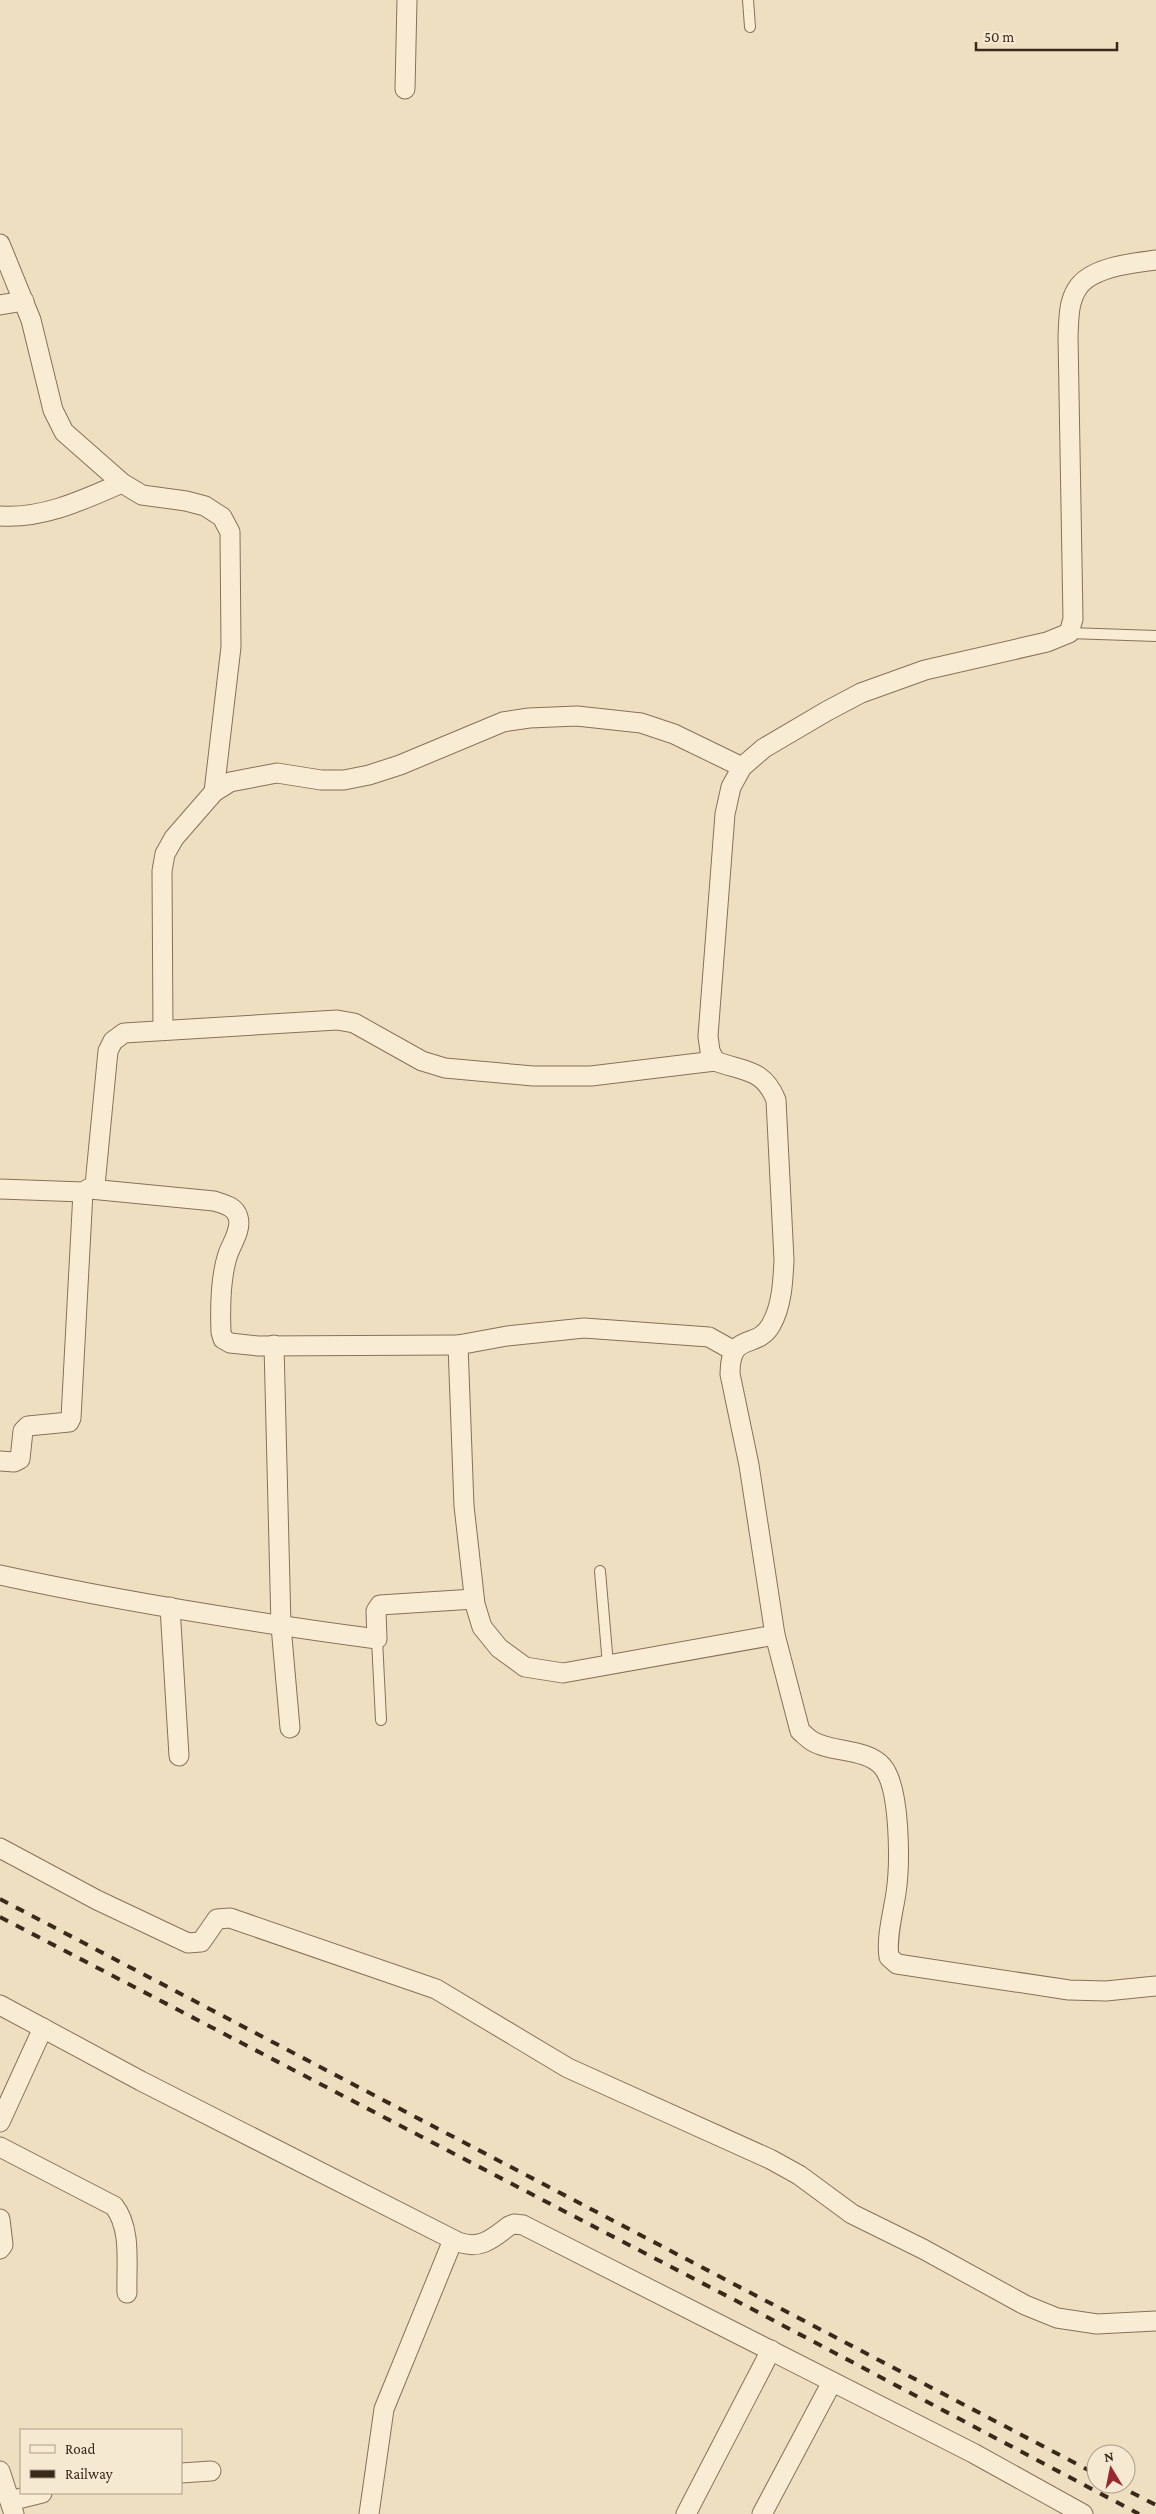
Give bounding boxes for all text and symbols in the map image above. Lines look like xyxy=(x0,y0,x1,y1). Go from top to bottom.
scale bar xyxy=(976,20,1117,52)
text: 50 m xyxy=(984,29,1014,45)
legend xyxy=(20,2429,182,2494)
text: Road xyxy=(65,2441,96,2457)
north arrow xyxy=(1086,2444,1136,2494)
text: N xyxy=(1103,2447,1115,2465)
text: Railway xyxy=(65,2466,113,2483)

